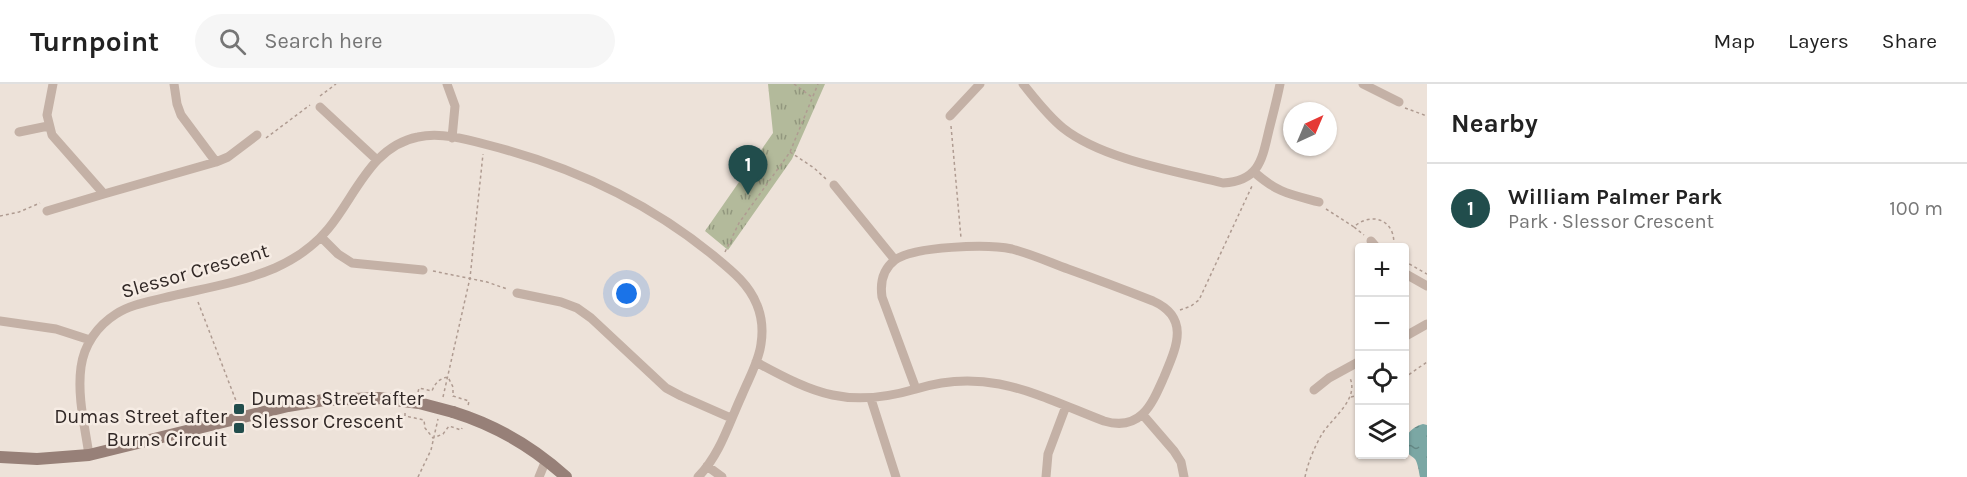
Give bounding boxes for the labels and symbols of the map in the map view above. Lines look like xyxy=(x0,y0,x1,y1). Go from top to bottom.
north arrow xyxy=(1283,102,1337,156)
pin: 1 xyxy=(728,146,768,195)
street label: Slessor Crescent xyxy=(119,239,272,303)
your location xyxy=(612,279,641,308)
place label: Dumas Street after Slessor Crescent xyxy=(251,387,425,433)
marker: Dumas Street after Slessor Crescent xyxy=(232,402,246,416)
place label: Dumas Street after Burns Circuit xyxy=(54,405,228,451)
marker: Dumas Street after Burns Circuit xyxy=(232,421,246,435)

